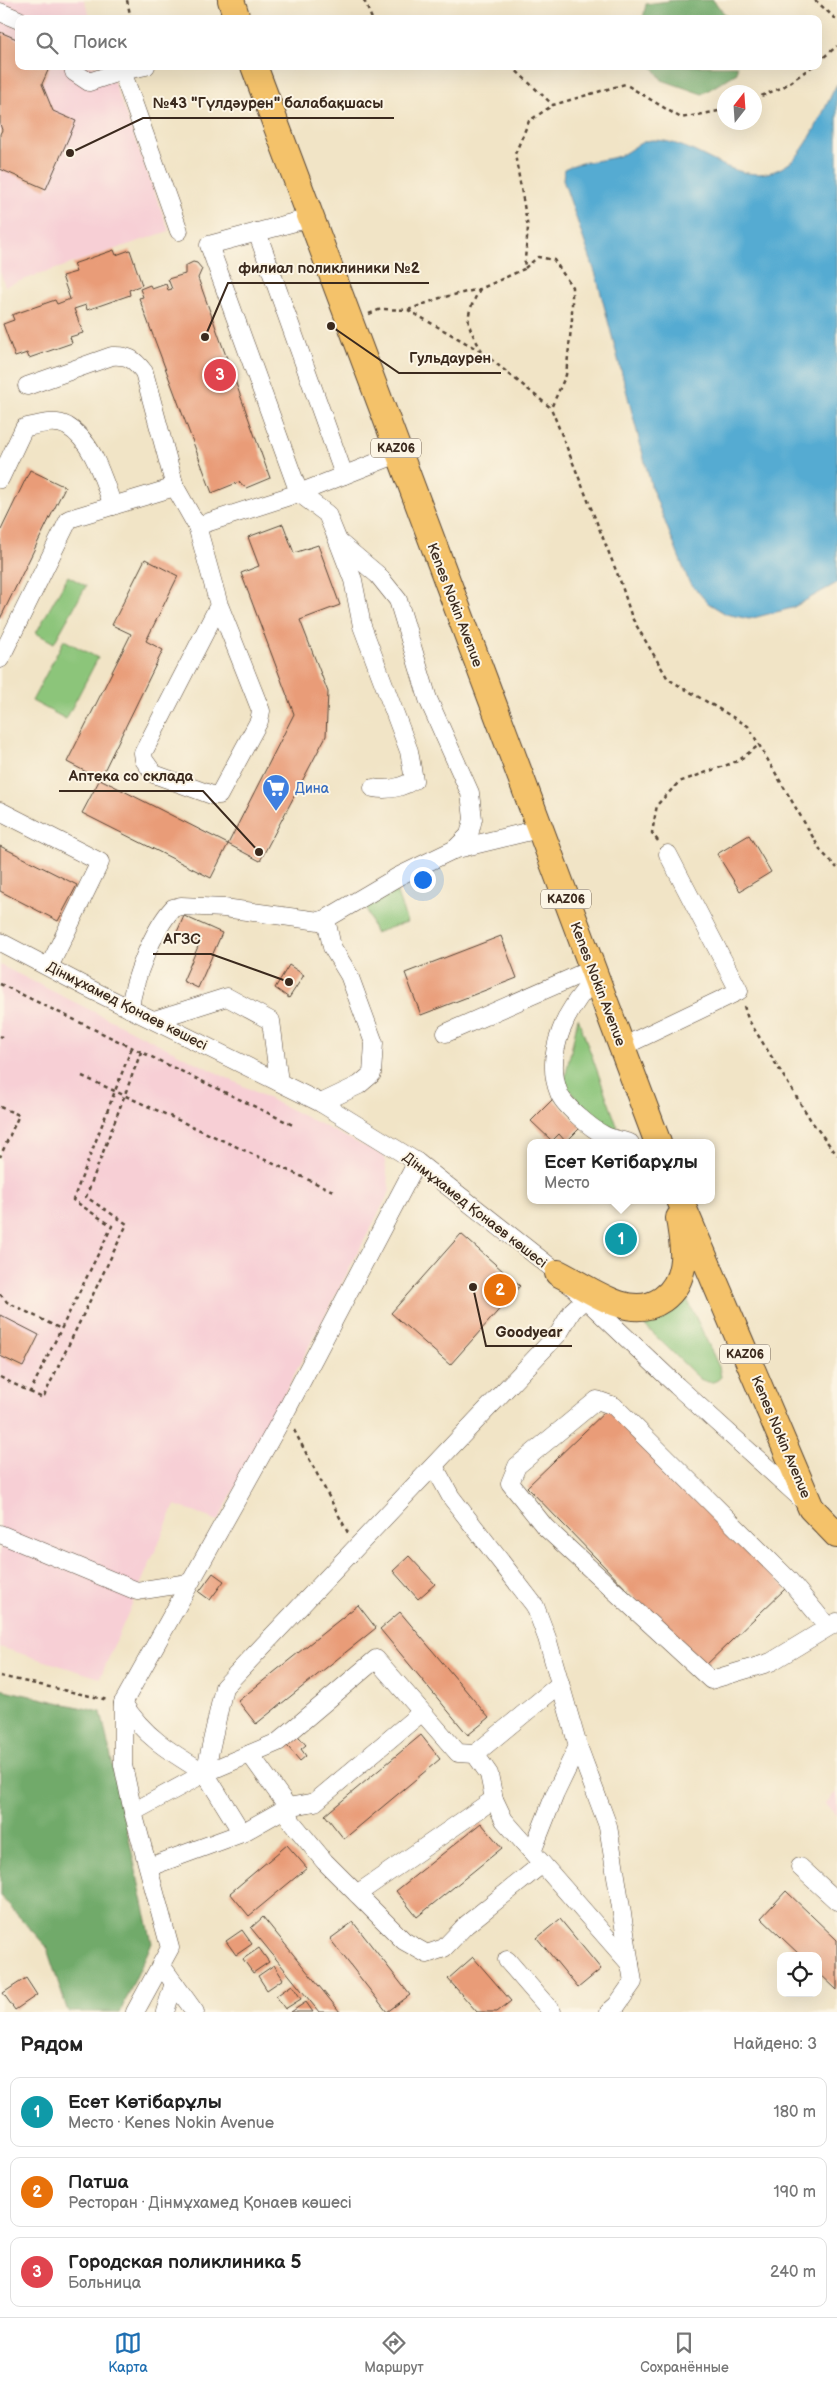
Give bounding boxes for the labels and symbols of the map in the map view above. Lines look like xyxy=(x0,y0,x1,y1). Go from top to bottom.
north arrow xyxy=(717,85,762,130)
callout: №43 "Гүлдәурен" балабақшасы xyxy=(143,88,394,118)
text: №43 "Гүлдәурен" балабақшасы xyxy=(153,94,383,113)
callout: филиал поликлиники №2 xyxy=(228,253,429,283)
text: филиал поликлиники №2 xyxy=(238,259,420,278)
callout: Гульдаурен xyxy=(399,343,501,373)
text: Гульдаурен xyxy=(409,349,491,368)
pin: 3 xyxy=(204,356,236,394)
road number: KАZ06 xyxy=(371,438,421,458)
street label: Kenes Nokin Avenue xyxy=(424,541,486,669)
callout: Аптека со склада xyxy=(59,761,203,791)
text: Аптека со склада xyxy=(68,767,193,786)
supermarket icon: Дина xyxy=(261,773,291,812)
place label: Дина xyxy=(295,780,330,797)
your location xyxy=(410,867,436,893)
road number: KАZ06 xyxy=(541,890,591,909)
street label: Kenes Nokin Avenue xyxy=(567,920,629,1048)
callout: АГЗС xyxy=(153,924,211,954)
text: АГЗС xyxy=(162,930,201,949)
street label: Дінмұхамед Қонаев көшесі xyxy=(44,958,210,1054)
street label: Дінмұхамед Қонаев көшесі xyxy=(400,1148,550,1272)
pin: 1 xyxy=(605,1220,637,1258)
pin: 2 xyxy=(484,1271,516,1309)
callout: Goodyear xyxy=(486,1316,572,1346)
text: Goodyear xyxy=(496,1323,563,1342)
road number: KАZ06 xyxy=(720,1345,770,1364)
street label: Kenes Nokin Avenue xyxy=(748,1373,814,1501)

